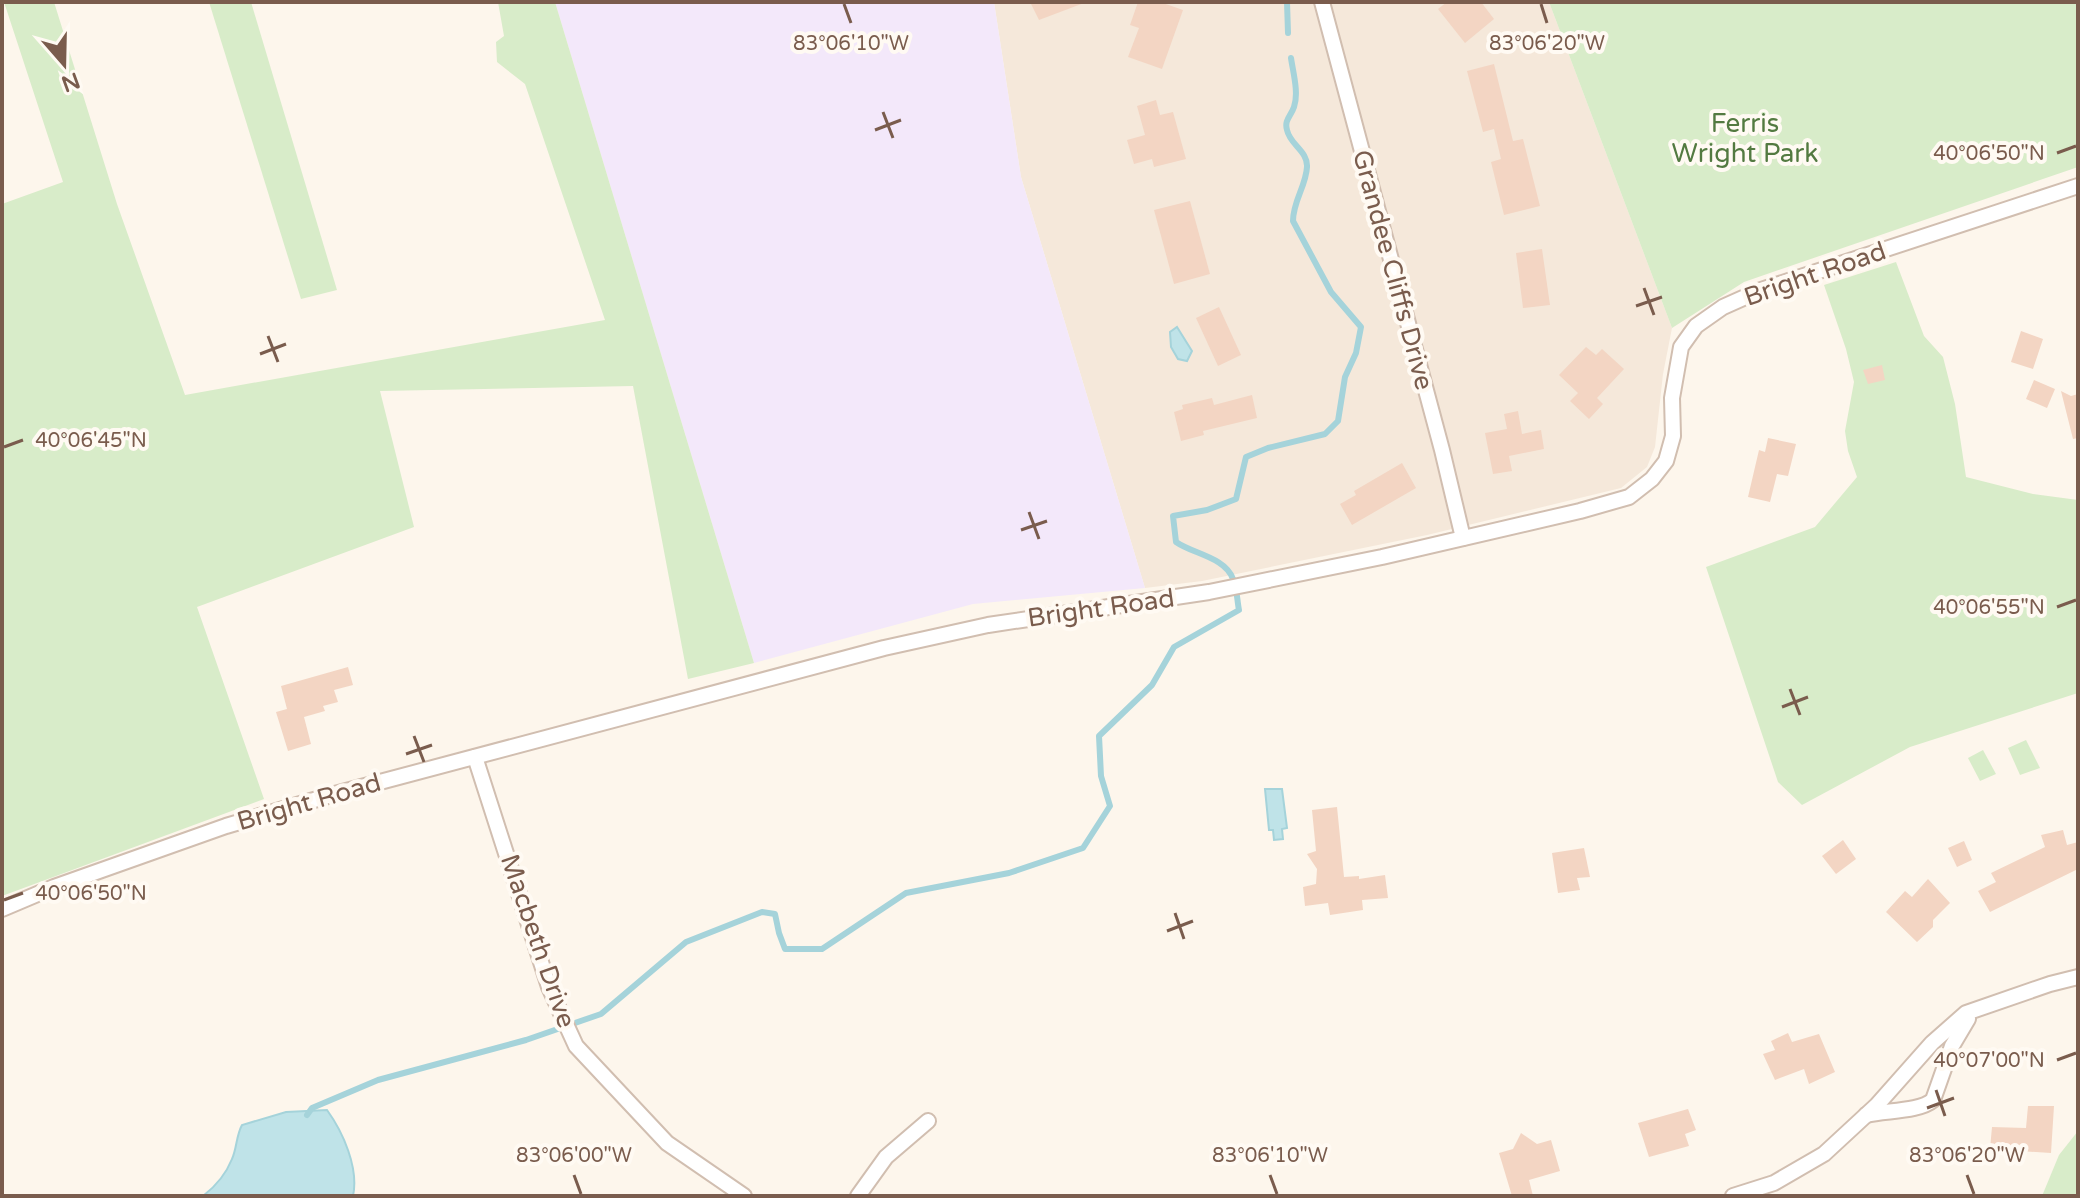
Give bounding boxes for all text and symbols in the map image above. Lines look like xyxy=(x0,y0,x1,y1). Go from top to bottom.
north arrow xyxy=(24,24,104,104)
text: 83°06'10"W xyxy=(793,32,909,56)
text: 83°06'20"W xyxy=(1489,32,1605,56)
text: N xyxy=(58,67,83,97)
park label: Ferris Wright Park xyxy=(1672,108,1818,169)
text: 40°06'50"N xyxy=(1933,142,2045,166)
street label: Grandee Cliffs Drive xyxy=(1346,147,1440,393)
street label: Bright Road xyxy=(1740,235,1890,313)
text: 40°06'45"N xyxy=(35,429,147,453)
street label: Bright Road xyxy=(1025,582,1177,634)
text: 40°06'55"N xyxy=(1933,596,2045,620)
street label: Bright Road xyxy=(233,767,385,837)
street label: Macbeth Drive xyxy=(494,850,582,1032)
text: 40°06'50"N xyxy=(35,882,147,906)
text: 40°07'00"N xyxy=(1933,1049,2045,1073)
text: 83°06'00"W xyxy=(516,1144,632,1168)
text: 83°06'10"W xyxy=(1212,1144,1328,1168)
text: 83°06'20"W xyxy=(1909,1144,2025,1168)

